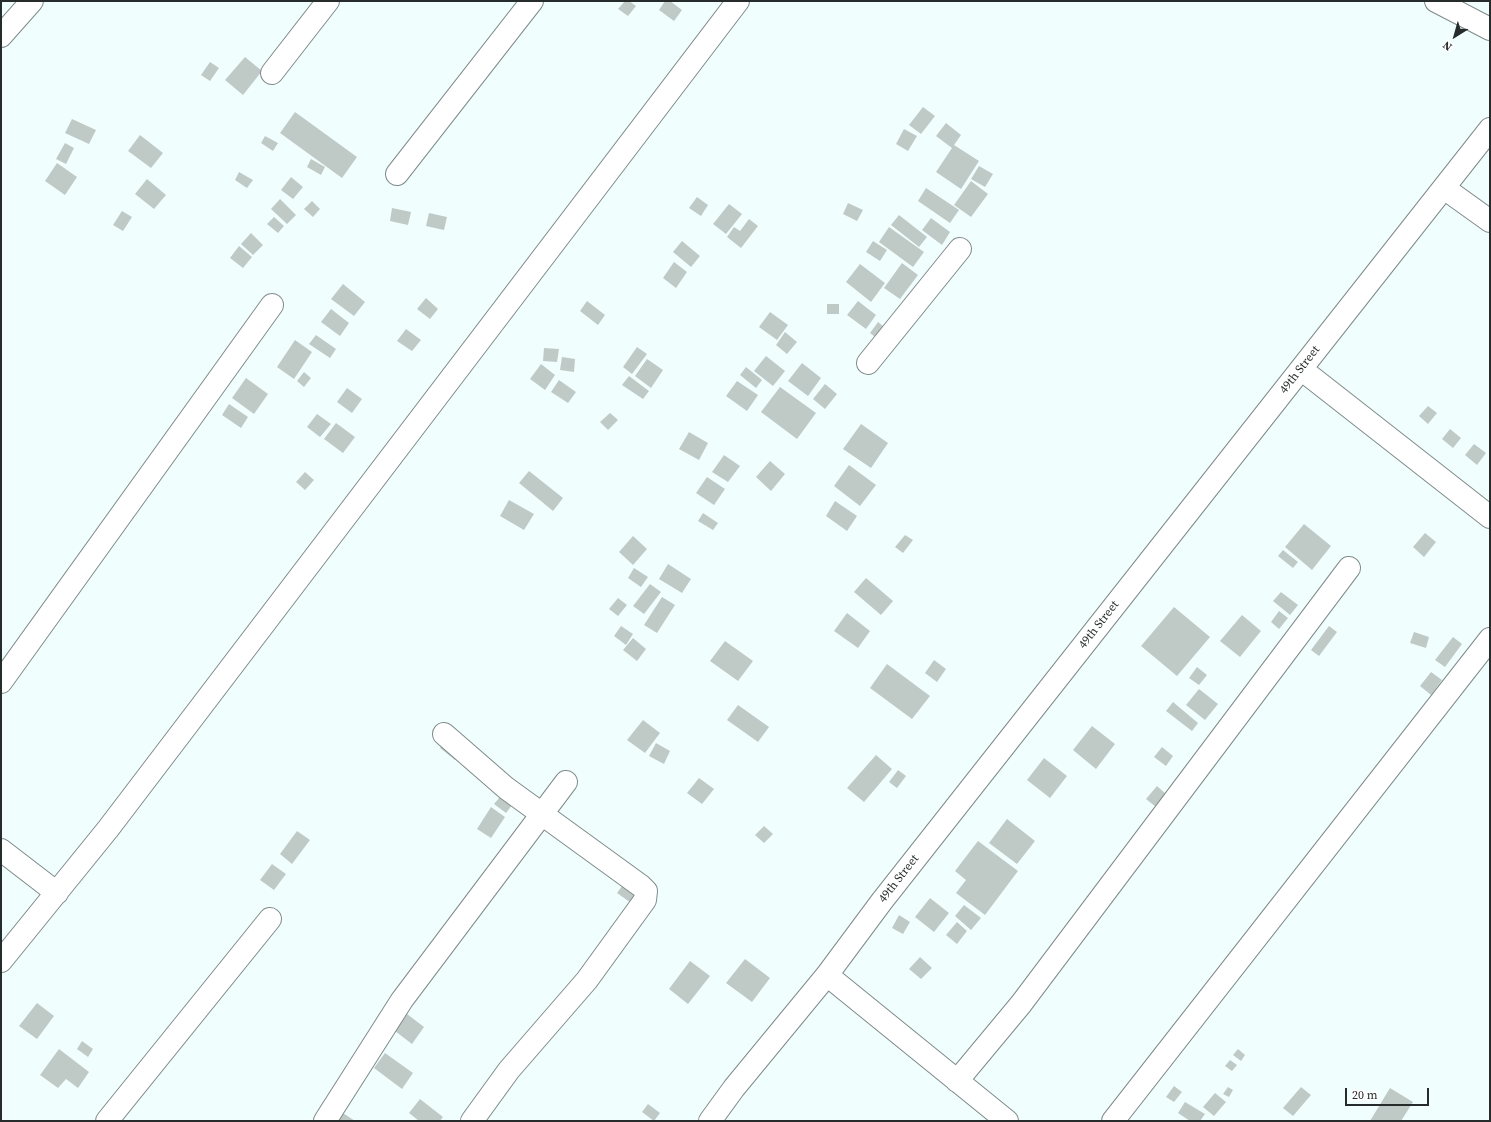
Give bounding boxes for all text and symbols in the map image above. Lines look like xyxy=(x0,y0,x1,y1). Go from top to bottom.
north arrow xyxy=(1435,16,1475,56)
text: N xyxy=(1440,38,1455,54)
street label: 49th Street xyxy=(1277,343,1323,397)
street label: 49th Street xyxy=(1076,598,1122,652)
street label: 49th Street xyxy=(876,852,922,906)
scale bar xyxy=(1347,1080,1431,1106)
text: 20 m xyxy=(1352,1087,1378,1103)

